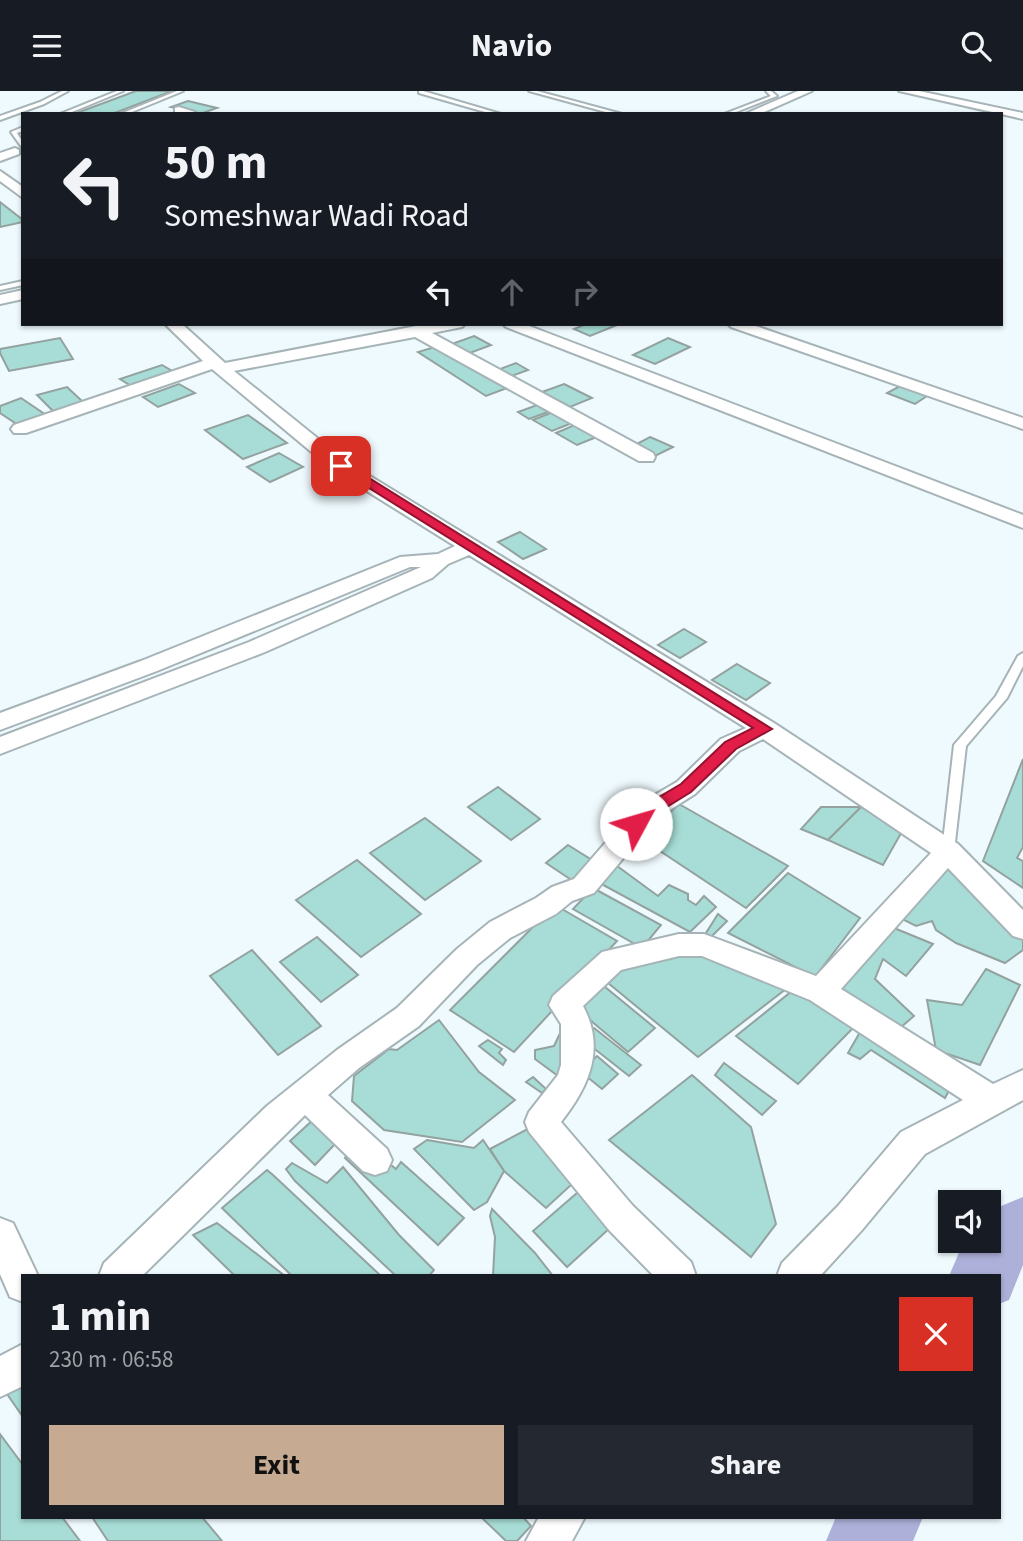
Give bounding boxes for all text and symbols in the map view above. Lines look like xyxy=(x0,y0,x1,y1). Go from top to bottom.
text: Navio xyxy=(471,23,552,69)
icon: menu xyxy=(28,27,66,65)
icon: search xyxy=(957,27,995,65)
text: 50 m xyxy=(164,128,268,198)
icon: left xyxy=(49,140,140,231)
text: Someshwar Wadi Road xyxy=(164,193,469,239)
icon: left xyxy=(420,273,458,311)
icon: ahead xyxy=(493,273,531,311)
icon: right xyxy=(566,273,604,311)
pin xyxy=(311,436,371,496)
icon: arrive xyxy=(322,447,360,485)
position arrow xyxy=(599,787,673,861)
map controls xyxy=(938,1190,1001,1253)
button: sound xyxy=(938,1190,1001,1253)
text: 1 min xyxy=(49,1287,151,1347)
button: close xyxy=(899,1297,973,1371)
text: 230 m · 06:58 xyxy=(49,1343,173,1376)
button: Exit xyxy=(49,1425,504,1505)
button: Share xyxy=(518,1425,973,1505)

